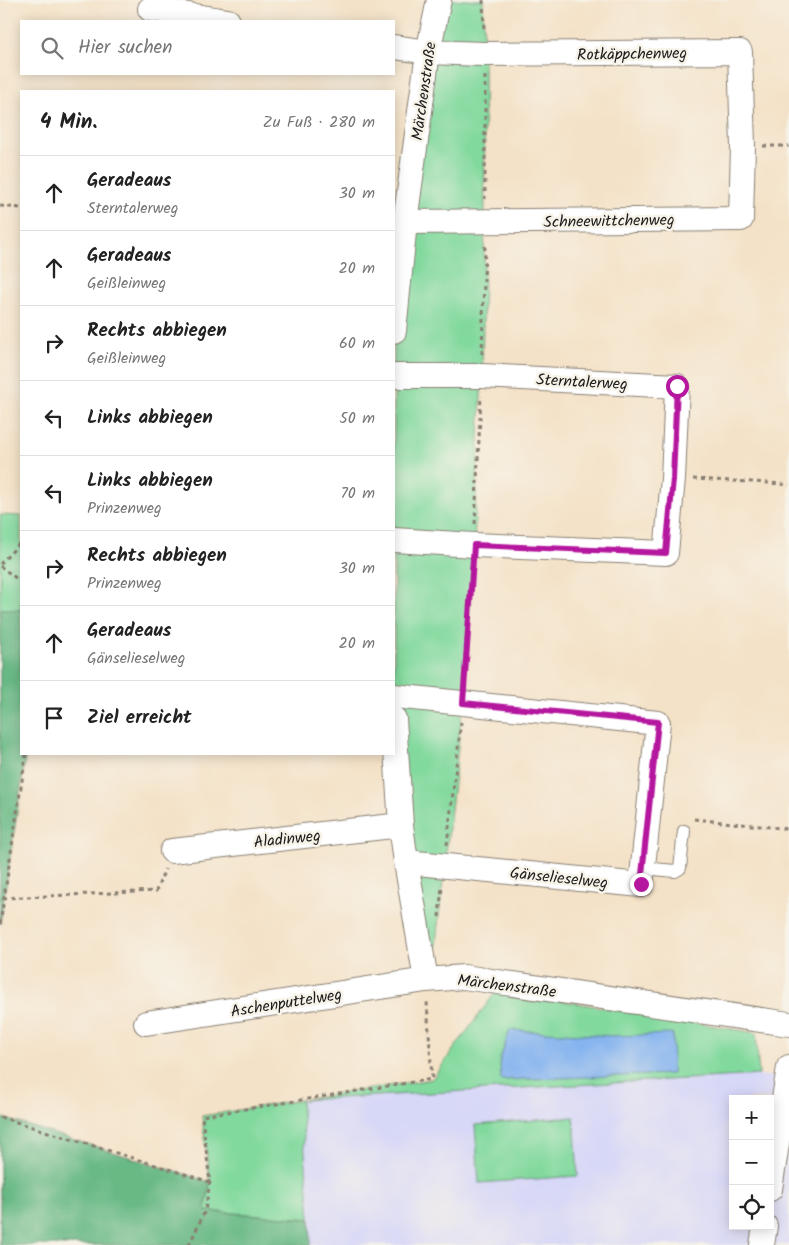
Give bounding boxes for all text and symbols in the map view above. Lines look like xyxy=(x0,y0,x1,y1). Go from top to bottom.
search box xyxy=(20,20,395,75)
text: Hier suchen xyxy=(78,33,172,63)
icon: search xyxy=(38,34,66,62)
street label: Märchenstraße xyxy=(405,40,444,142)
street label: Rotkäppchenweg xyxy=(577,41,687,68)
text: 4 Min. xyxy=(40,106,97,139)
text: Zu Fuß · 280 m xyxy=(263,110,375,135)
text: Geradeaus xyxy=(87,166,172,196)
icon: ahead xyxy=(40,179,68,207)
text: 30 m xyxy=(339,181,375,206)
text: Sterntalerweg xyxy=(87,196,178,221)
street label: Schneewittchenweg xyxy=(543,208,675,235)
text: Geradeaus xyxy=(87,241,172,271)
icon: ahead xyxy=(40,254,68,282)
text: 20 m xyxy=(339,256,375,281)
text: Geißleinweg xyxy=(87,271,166,296)
text: Rechts abbiegen xyxy=(87,316,227,346)
icon: right xyxy=(40,329,68,357)
text: 60 m xyxy=(339,331,375,356)
text: Geißleinweg xyxy=(87,346,166,371)
street label: Sterntalerweg xyxy=(536,368,628,397)
route start xyxy=(666,375,689,398)
text: Links abbiegen xyxy=(87,403,213,433)
icon: left xyxy=(40,404,68,432)
text: 50 m xyxy=(339,406,375,431)
text: Links abbiegen xyxy=(87,466,213,496)
icon: left xyxy=(40,479,68,507)
text: 70 m xyxy=(340,481,375,506)
text: Prinzenweg xyxy=(87,496,162,521)
text: Rechts abbiegen xyxy=(87,541,227,571)
icon: right xyxy=(40,554,68,582)
text: 30 m xyxy=(339,556,375,581)
text: Prinzenweg xyxy=(87,571,162,596)
text: Geradeaus xyxy=(87,616,172,646)
icon: ahead xyxy=(40,629,68,657)
text: 20 m xyxy=(339,631,375,656)
text: Gänselieselweg xyxy=(87,646,185,671)
text: Ziel erreicht xyxy=(87,703,192,733)
icon: arrive xyxy=(40,704,68,732)
street label: Aladinweg xyxy=(253,824,322,855)
street label: Gänselieselweg xyxy=(509,861,609,896)
route end xyxy=(630,873,653,896)
street label: Märchenstraße xyxy=(456,968,558,1005)
street label: Aschenputtelweg xyxy=(229,982,344,1025)
map controls xyxy=(729,1095,774,1230)
button: + xyxy=(729,1095,774,1140)
button: − xyxy=(729,1140,774,1185)
button: locate xyxy=(729,1185,774,1230)

